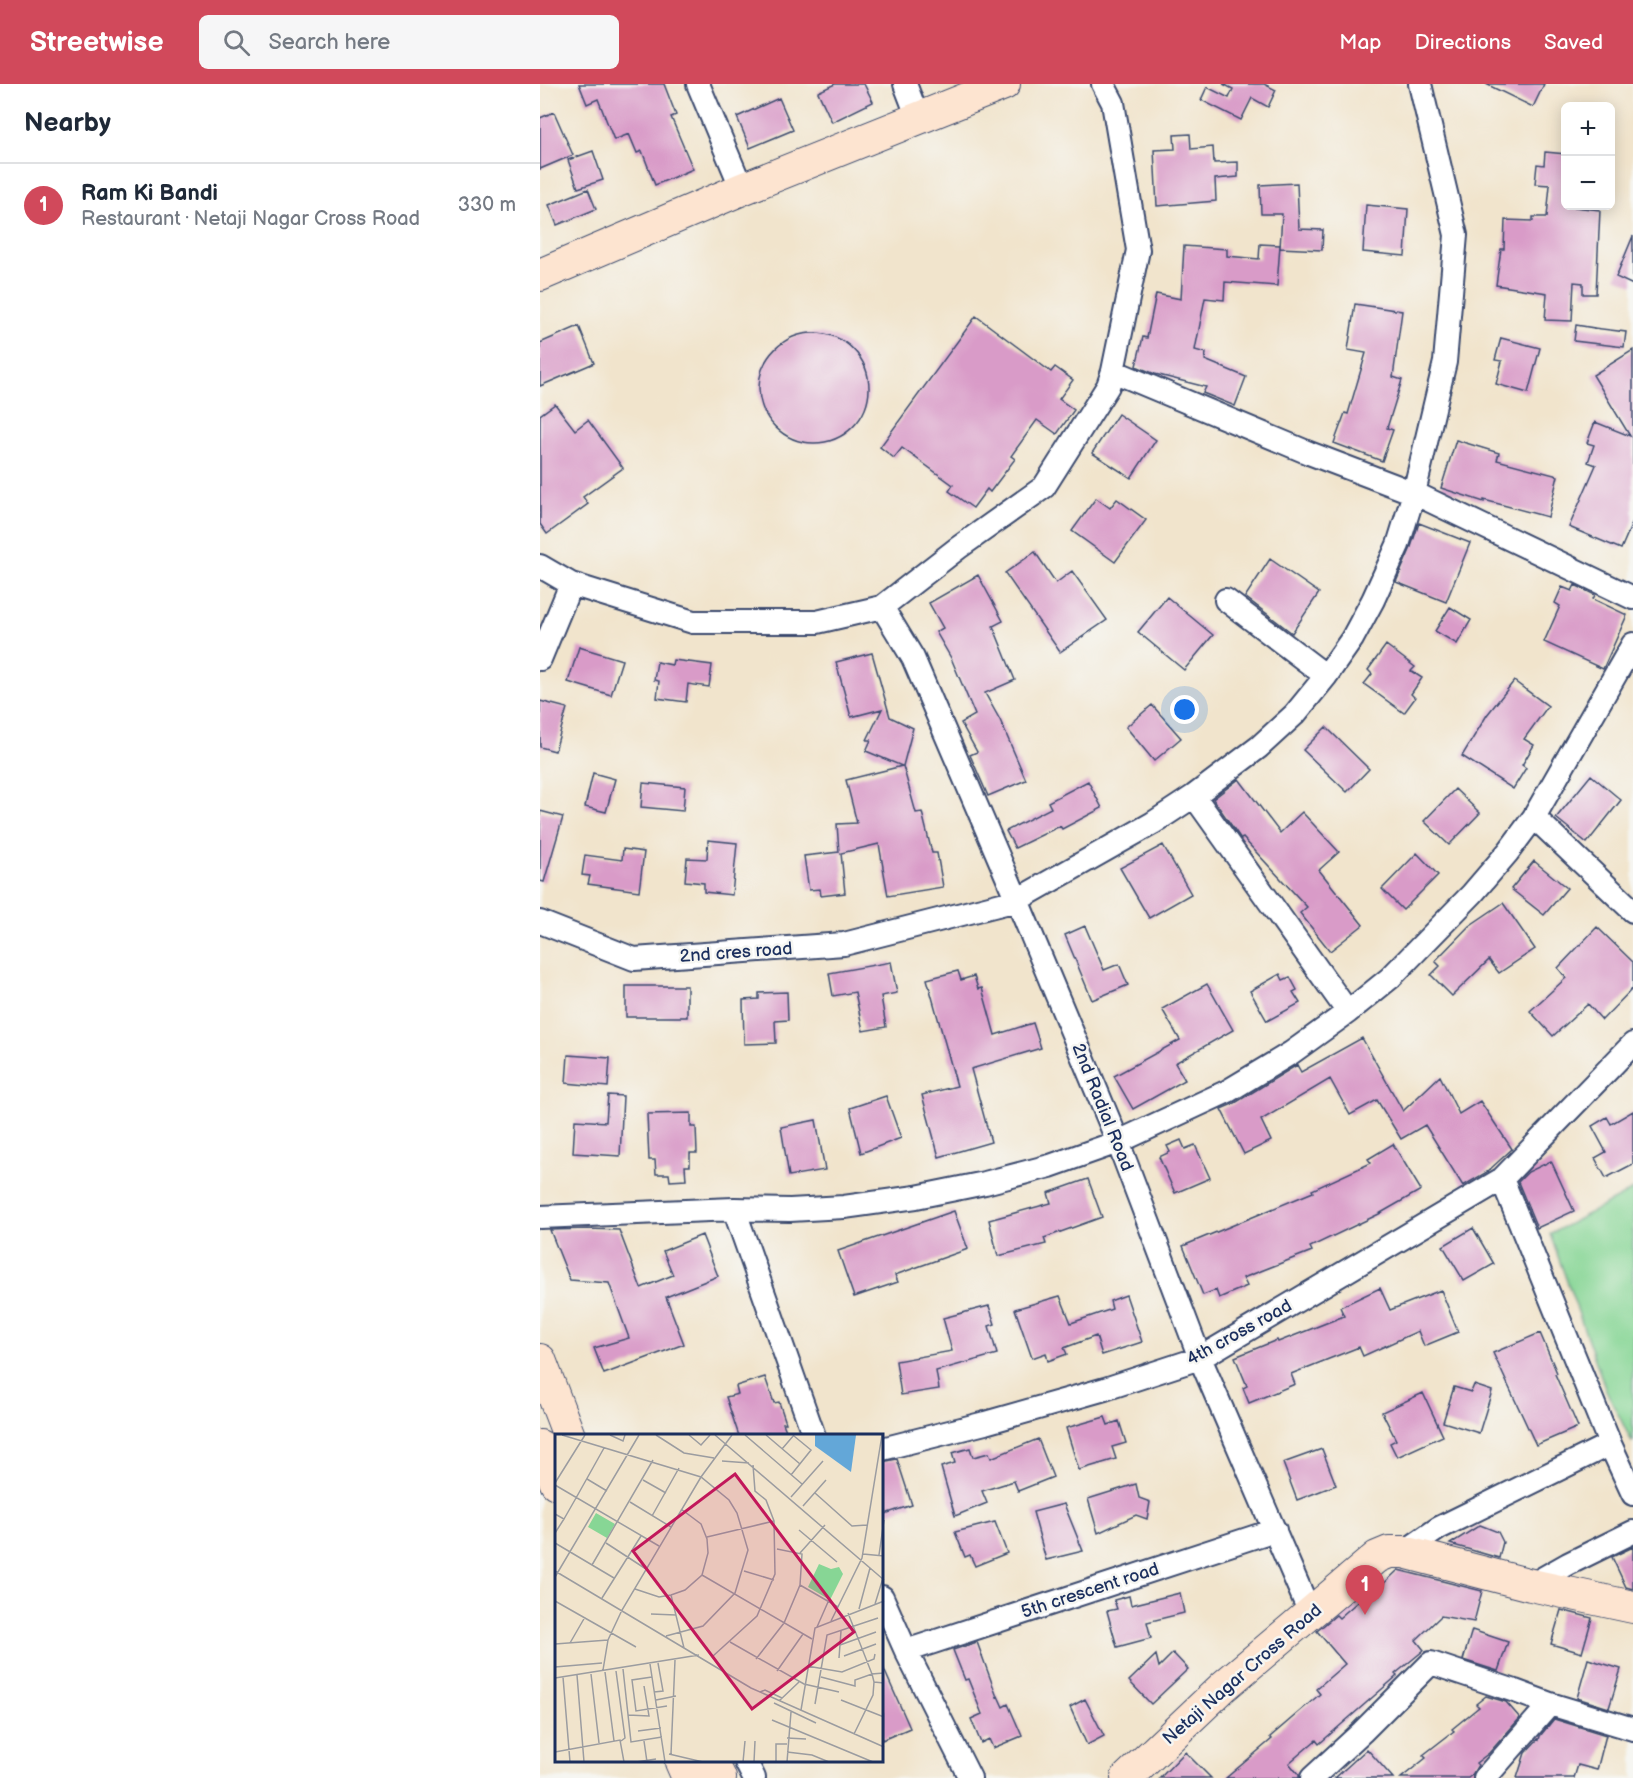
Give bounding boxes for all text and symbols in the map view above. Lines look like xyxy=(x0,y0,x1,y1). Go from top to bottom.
search box xyxy=(199,15,619,69)
text: Streetwise xyxy=(30,26,163,59)
icon: search xyxy=(220,26,253,59)
text: Search here xyxy=(268,29,390,56)
text: Map xyxy=(1339,30,1382,55)
text: Directions xyxy=(1415,30,1511,55)
text: Saved xyxy=(1544,30,1603,55)
map controls xyxy=(1561,102,1615,210)
button: + xyxy=(1561,102,1615,156)
text: Nearby xyxy=(24,108,111,139)
button: − xyxy=(1561,156,1615,210)
text: Ram Ki Bandi xyxy=(81,180,218,207)
text: 1 xyxy=(39,193,48,217)
text: 330 m xyxy=(458,193,516,217)
text: Restaurant · Netaji Nagar Cross Road xyxy=(81,207,420,231)
your location xyxy=(1170,695,1199,724)
street label: 2nd cres road xyxy=(679,938,793,967)
street label: 2nd Radial Road xyxy=(1067,1040,1138,1174)
street label: 4th cross road xyxy=(1183,1295,1295,1370)
inset map xyxy=(555,1434,884,1763)
street label: 5th crescent road xyxy=(1019,1558,1162,1623)
pin: 1 xyxy=(1346,1566,1384,1615)
street label: Netaji Nagar Cross Road xyxy=(1159,1600,1326,1749)

